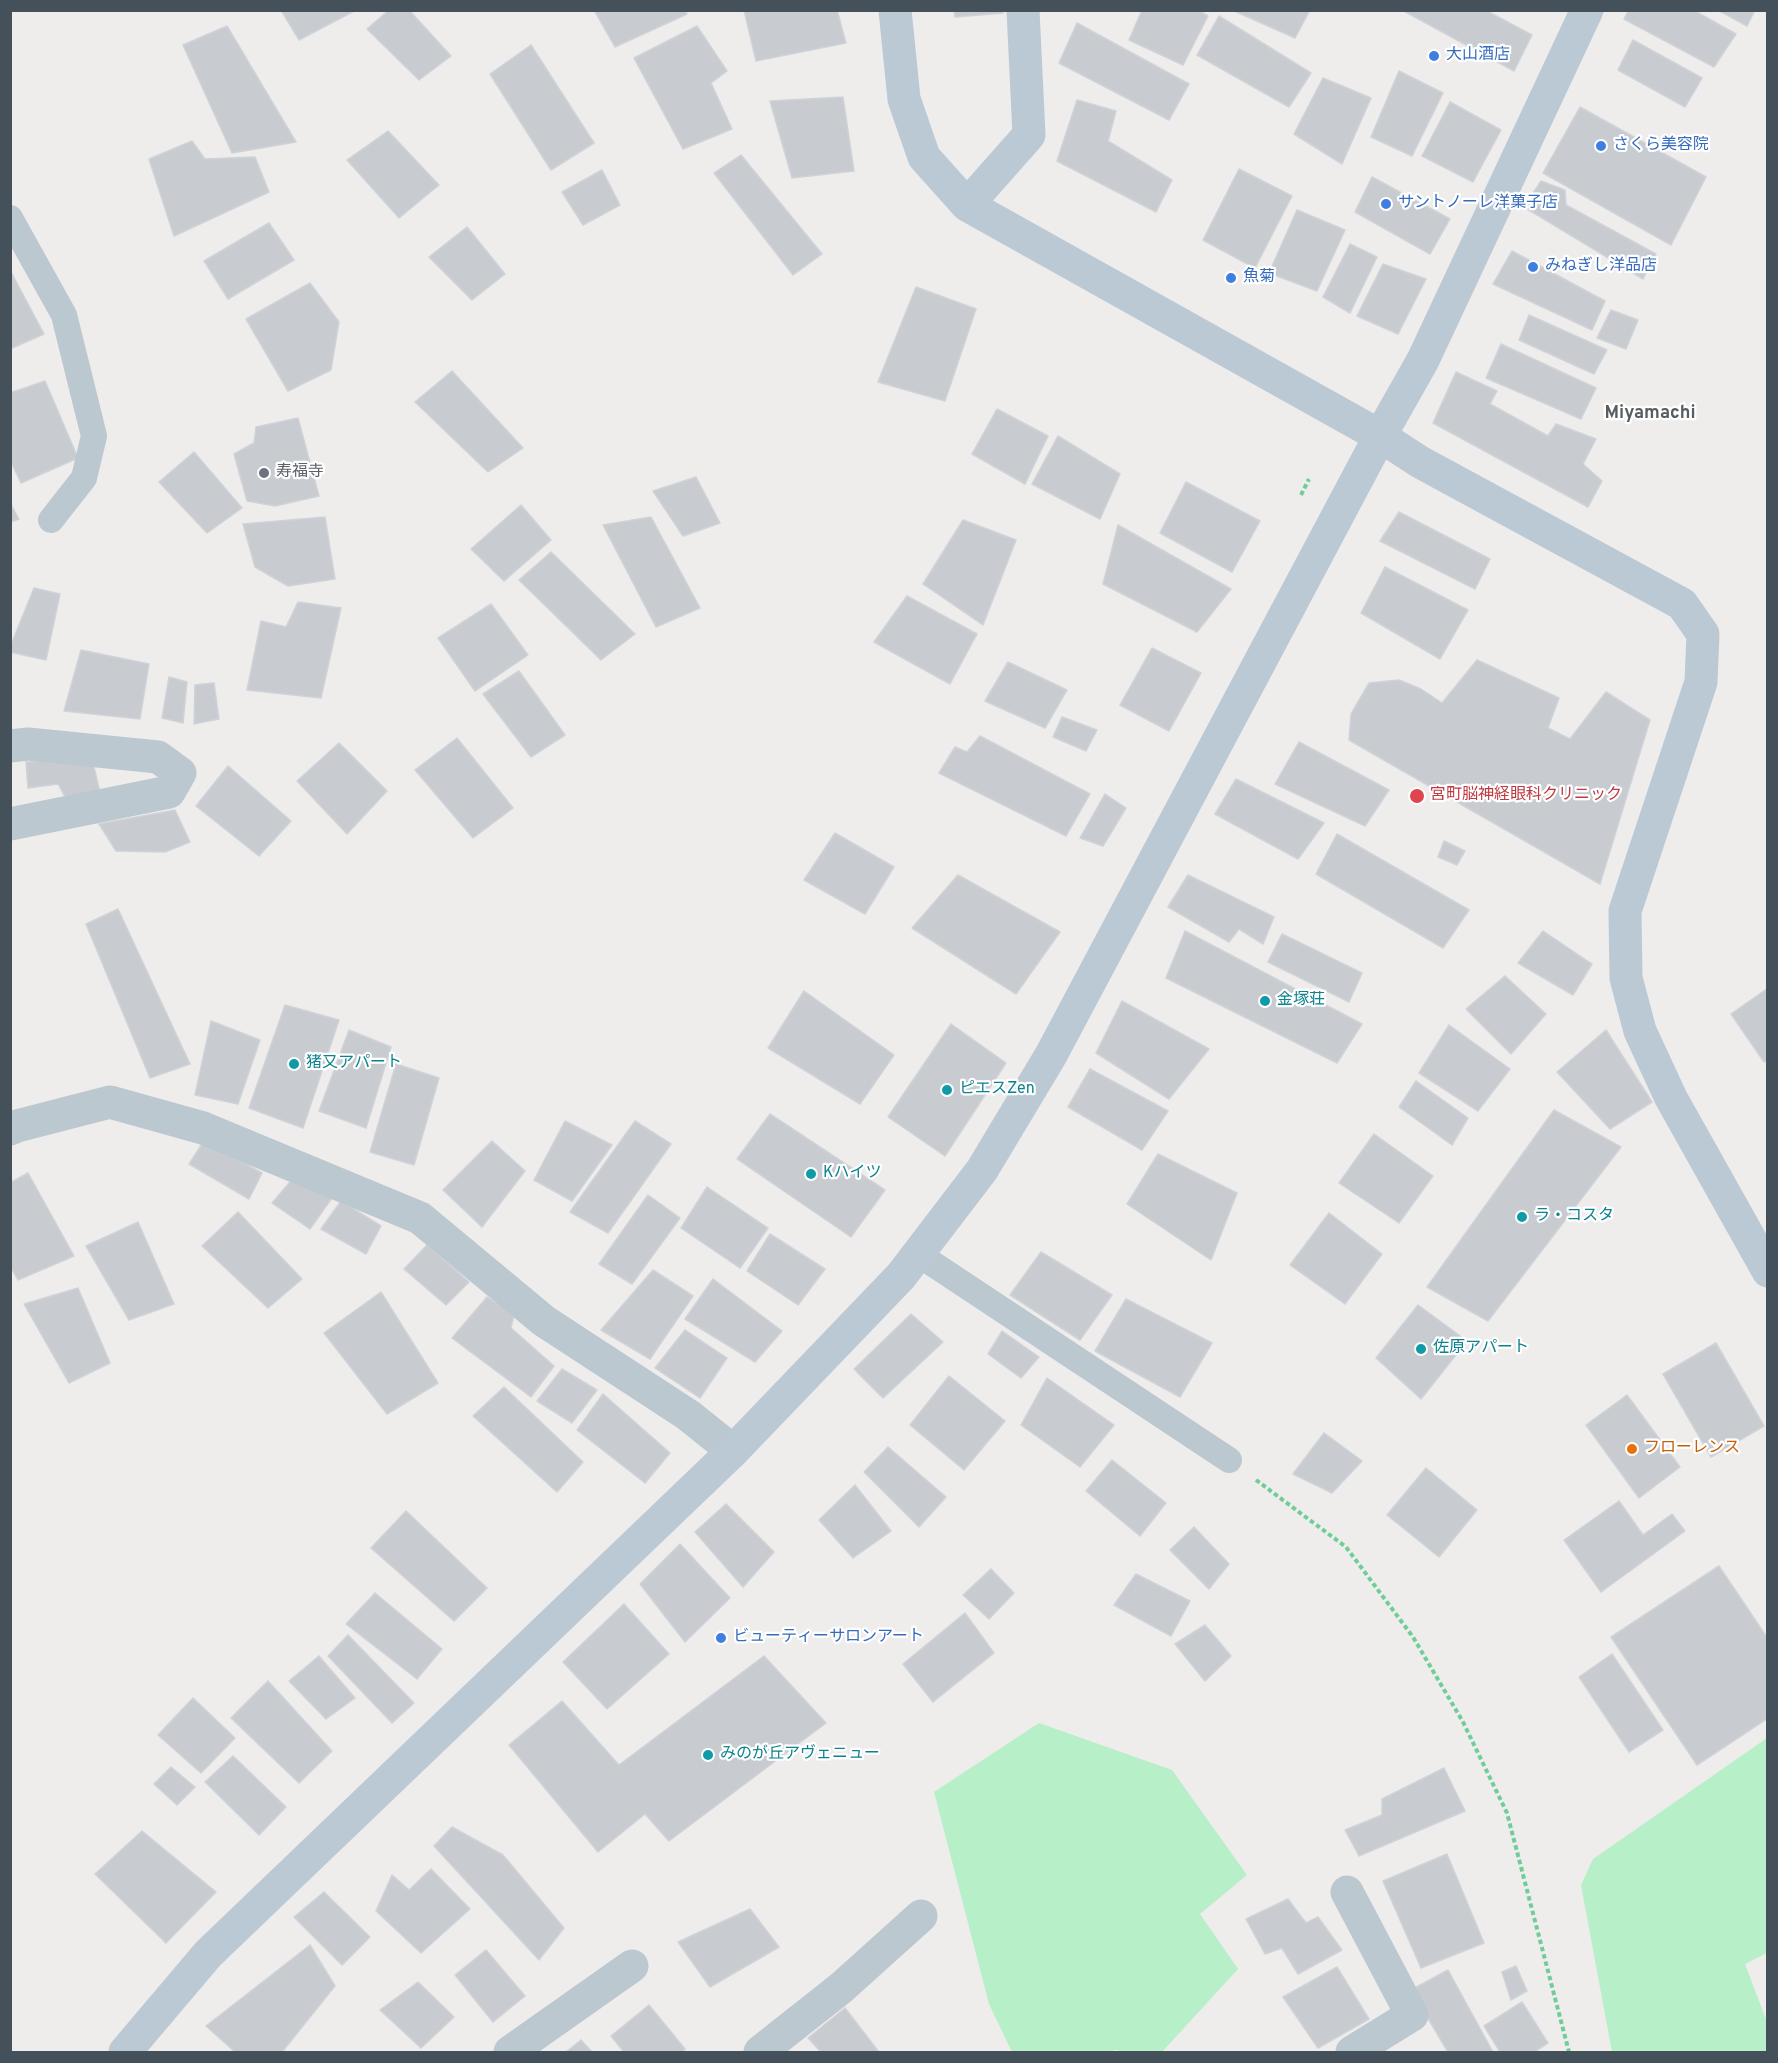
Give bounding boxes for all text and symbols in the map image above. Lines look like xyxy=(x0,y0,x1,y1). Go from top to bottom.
place label: 大山酒店 xyxy=(1446,46,1510,66)
marker: 大山酒店 xyxy=(1427,49,1441,63)
place label: さくら美容院 xyxy=(1613,136,1709,156)
marker: さくら美容院 xyxy=(1594,139,1608,153)
place label: サントノーレ洋菓子店 xyxy=(1398,194,1558,214)
marker: サントノーレ洋菓子店 xyxy=(1379,197,1393,211)
place label: みねぎし洋品店 xyxy=(1545,257,1657,277)
marker: みねぎし洋品店 xyxy=(1526,260,1540,274)
place label: 魚菊 xyxy=(1243,268,1275,288)
marker: 魚菊 xyxy=(1224,271,1238,285)
district label: Miyamachi xyxy=(1605,403,1695,425)
place label: 寿福寺 xyxy=(276,463,324,483)
marker: 寿福寺 xyxy=(257,466,271,480)
place label: 宮町脳神経眼科クリニック xyxy=(1430,786,1622,806)
marker: 宮町脳神経眼科クリニック xyxy=(1408,787,1426,805)
place label: 金塚荘 xyxy=(1277,991,1325,1011)
marker: 金塚荘 xyxy=(1258,994,1272,1008)
place label: 猪又アパート xyxy=(306,1054,402,1074)
marker: 猪又アパート xyxy=(287,1057,301,1071)
place label: ピエスZen xyxy=(959,1080,1035,1100)
marker: ピエスZen xyxy=(940,1083,954,1097)
place label: Kハイツ xyxy=(823,1164,882,1184)
marker: Kハイツ xyxy=(804,1167,818,1181)
place label: ラ・コスタ xyxy=(1534,1207,1614,1227)
marker: ラ・コスタ xyxy=(1515,1210,1529,1224)
place label: 佐原アパート xyxy=(1433,1339,1529,1359)
marker: 佐原アパート xyxy=(1414,1342,1428,1356)
place label: フローレンス xyxy=(1644,1439,1740,1459)
marker: フローレンス xyxy=(1625,1442,1639,1456)
place label: ビューティーサロンアート xyxy=(733,1628,924,1648)
marker: ビューティーサロンアート xyxy=(714,1631,728,1645)
place label: みのが丘アヴェニュー xyxy=(720,1745,880,1765)
marker: みのが丘アヴェニュー xyxy=(701,1748,715,1762)

